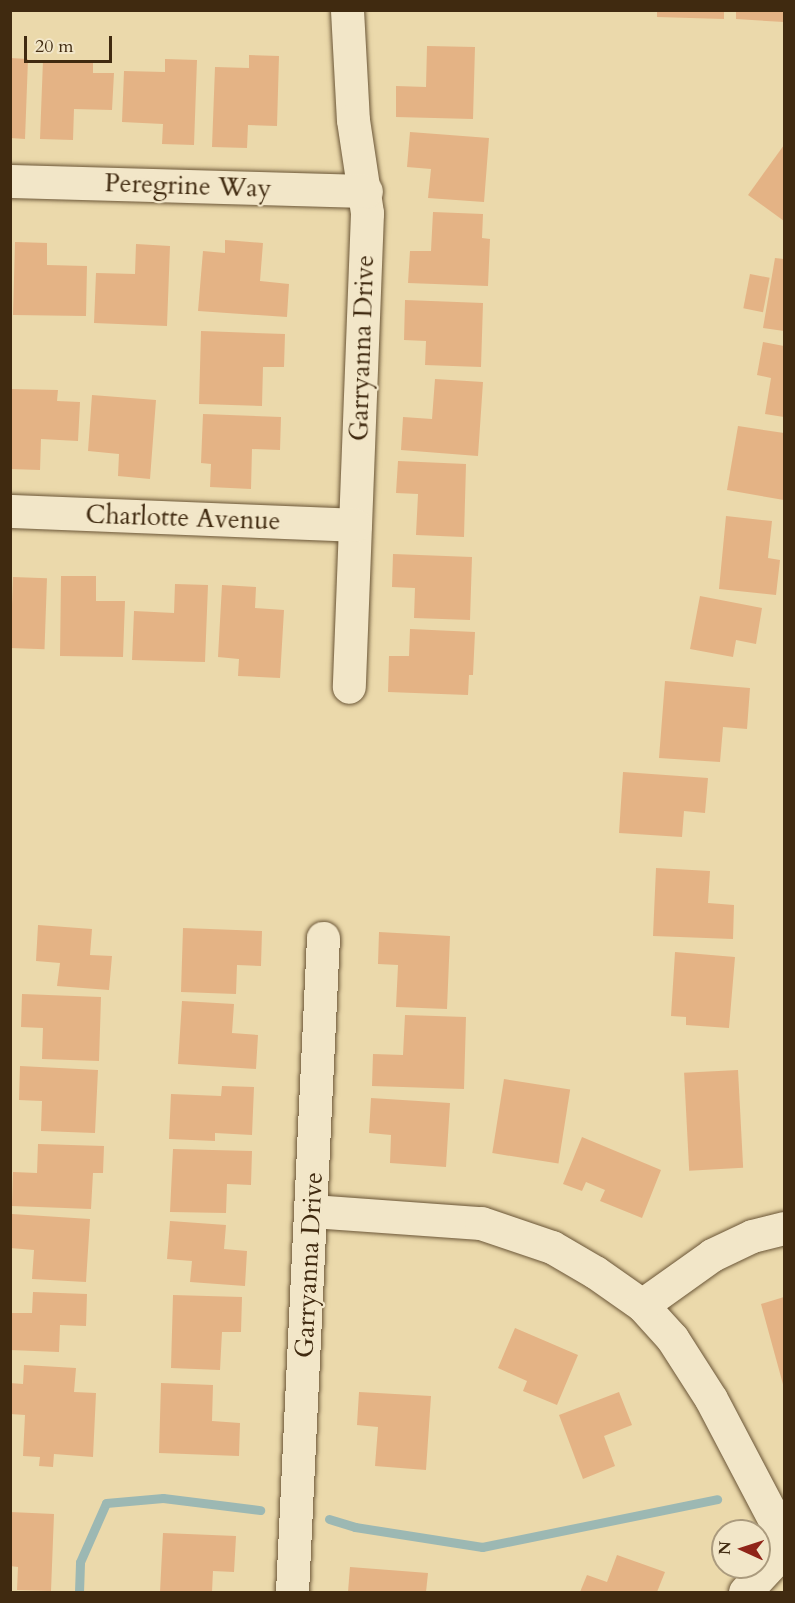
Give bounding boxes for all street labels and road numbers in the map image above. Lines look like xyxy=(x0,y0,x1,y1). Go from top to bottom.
street label: Peregrine Way xyxy=(104,167,272,205)
street label: Garryanna Drive xyxy=(343,254,381,442)
street label: Charlotte Avenue xyxy=(85,499,281,537)
street label: Garryanna Drive xyxy=(289,1171,329,1359)

